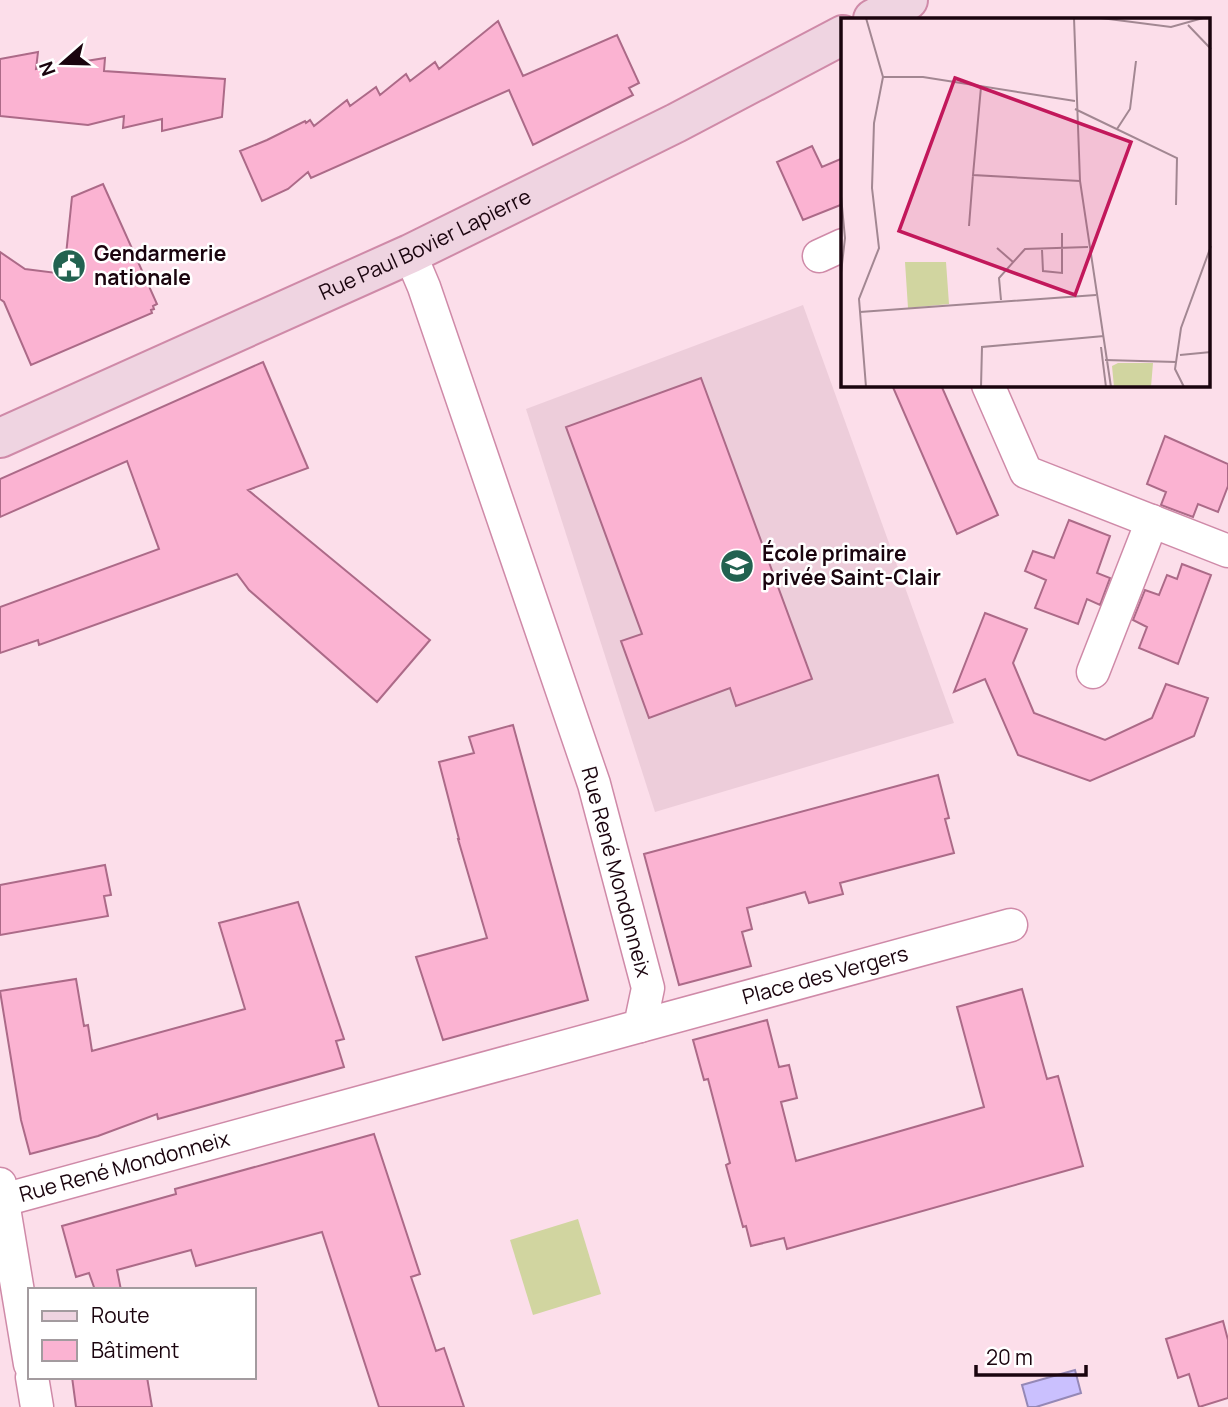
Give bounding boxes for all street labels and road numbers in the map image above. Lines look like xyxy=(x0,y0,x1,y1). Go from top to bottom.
street label: Rue Paul Bovier Lapierre xyxy=(314,182,535,306)
street label: Rue René Mondonneix xyxy=(575,763,659,980)
street label: Place des Vergers xyxy=(739,939,911,1011)
street label: Rue René Mondonneix xyxy=(16,1124,233,1208)

